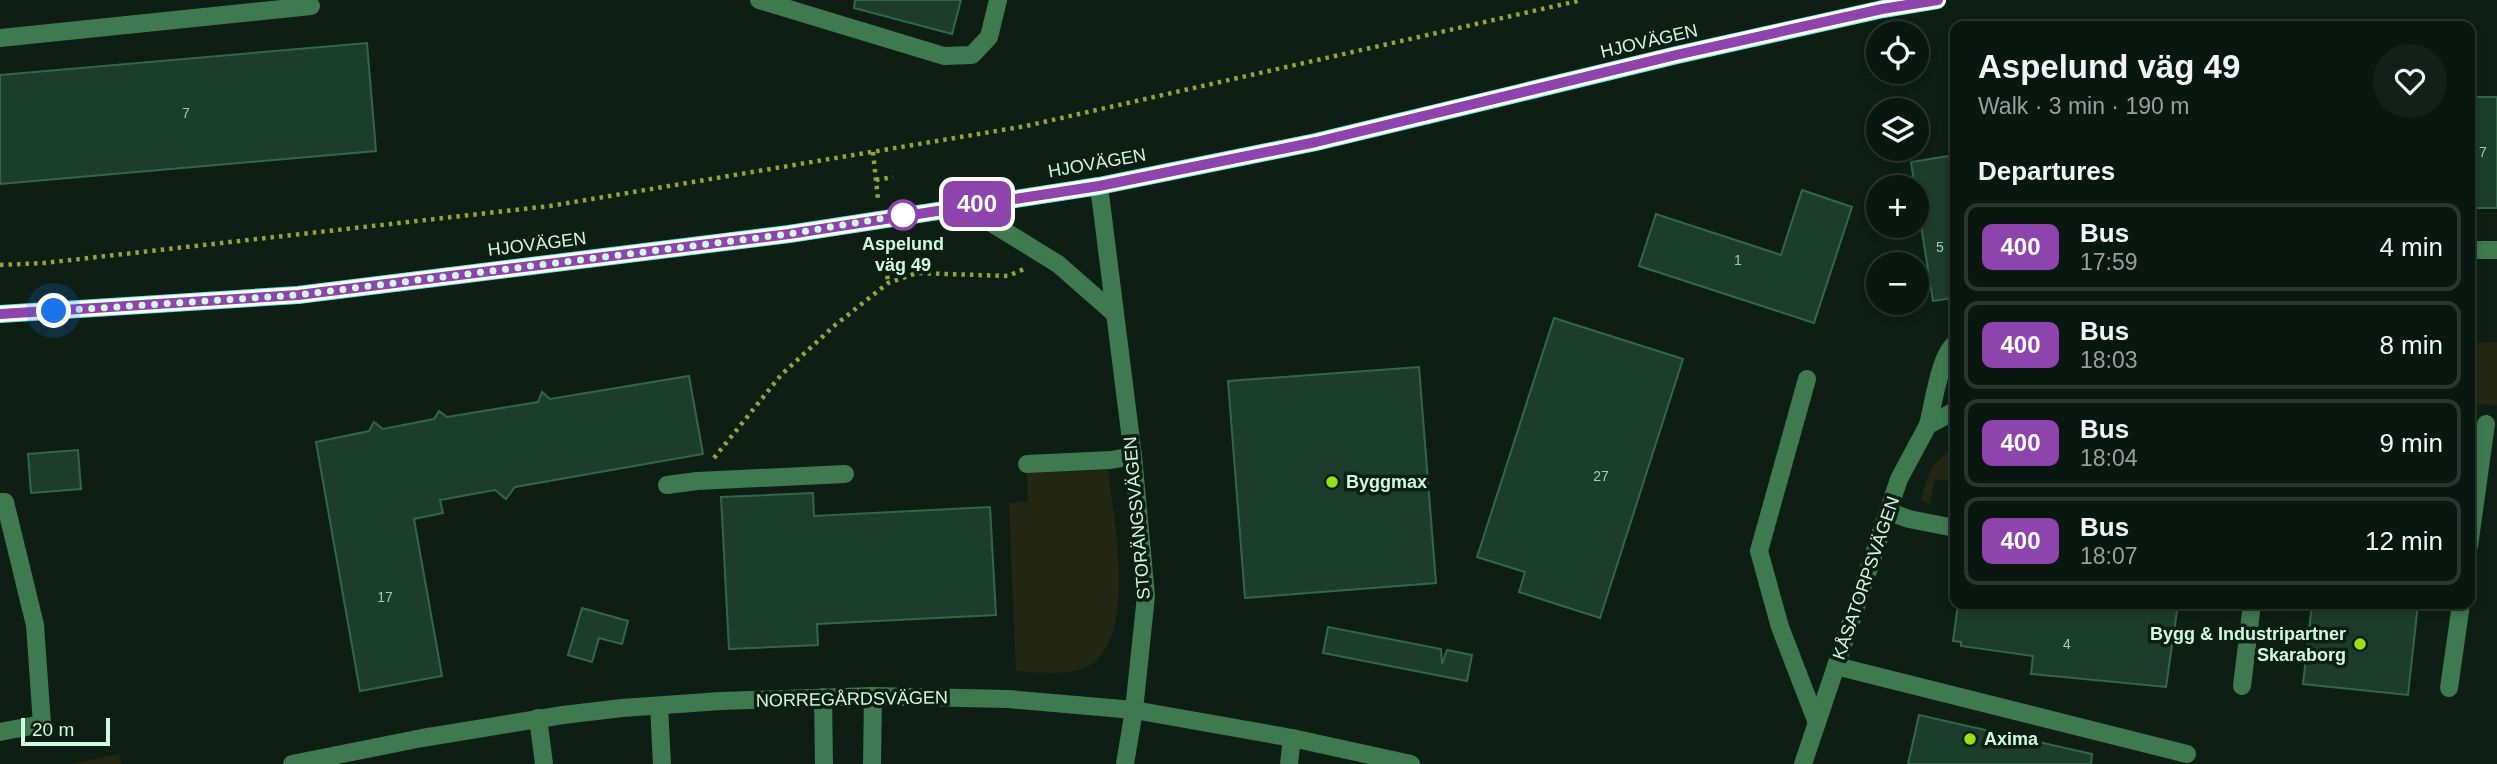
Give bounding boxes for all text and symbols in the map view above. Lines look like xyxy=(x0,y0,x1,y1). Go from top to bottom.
street label: HJOVÄGEN xyxy=(1599,20,1699,62)
map controls xyxy=(1866,21,1929,315)
button: locate xyxy=(1866,21,1929,84)
button: heart xyxy=(2373,44,2447,118)
text: Aspelund väg 49 xyxy=(1978,48,2240,85)
text: Walk · 3 min · 190 m xyxy=(1978,93,2189,119)
button: layers xyxy=(1866,98,1929,161)
house number: 7 xyxy=(182,105,190,121)
house number: 7 xyxy=(2479,144,2487,160)
street label: HJOVÄGEN xyxy=(1047,145,1147,181)
text: Departures xyxy=(1978,156,2115,186)
button: + xyxy=(1866,175,1929,238)
line badge: 400 xyxy=(937,181,1017,227)
text: 400 xyxy=(957,190,997,217)
marker: Aspelund väg 49 xyxy=(888,200,918,230)
text: Bus xyxy=(2080,218,2129,248)
street label: HJOVÄGEN xyxy=(487,228,587,260)
text: 4 min xyxy=(2379,232,2443,262)
text: 400 xyxy=(2000,233,2041,260)
place label: Aspelund väg 49 xyxy=(862,234,944,275)
house number: 5 xyxy=(1936,239,1944,255)
text: 17:59 xyxy=(2080,249,2138,275)
house number: 1 xyxy=(1734,252,1742,268)
button: − xyxy=(1866,252,1929,315)
your location xyxy=(36,293,71,328)
text: Bus xyxy=(2080,316,2129,346)
text: 8 min xyxy=(2379,330,2443,360)
text: 400 xyxy=(2000,331,2041,358)
text: 18:03 xyxy=(2080,347,2138,373)
text: Bus xyxy=(2080,414,2129,444)
text: 9 min xyxy=(2379,428,2443,458)
text: 400 xyxy=(2000,429,2041,456)
street label: STORÄNGSVÄGEN xyxy=(1120,436,1154,600)
text: 18:04 xyxy=(2080,445,2138,471)
house number: 27 xyxy=(1593,468,1609,484)
place label: Byggmax xyxy=(1346,472,1427,492)
marker: Byggmax xyxy=(1324,474,1340,490)
street label: KÅSATORPSVÄGEN xyxy=(1829,494,1903,662)
text: Bus xyxy=(2080,512,2129,542)
text: 12 min xyxy=(2365,526,2443,556)
text: 400 xyxy=(2000,527,2041,554)
text: 18:07 xyxy=(2080,543,2138,569)
house number: 17 xyxy=(377,589,393,605)
place label: Bygg & Industripartner Skaraborg xyxy=(2150,624,2346,665)
house number: 4 xyxy=(2063,636,2071,652)
marker: Bygg & Industripartner Skaraborg xyxy=(2352,636,2368,652)
street label: NORREGÅRDSVÄGEN xyxy=(756,687,948,711)
scale bar xyxy=(21,715,110,747)
text: 20 m xyxy=(32,719,74,740)
place label: Axima xyxy=(1984,729,2039,749)
marker: Axima xyxy=(1962,731,1978,747)

